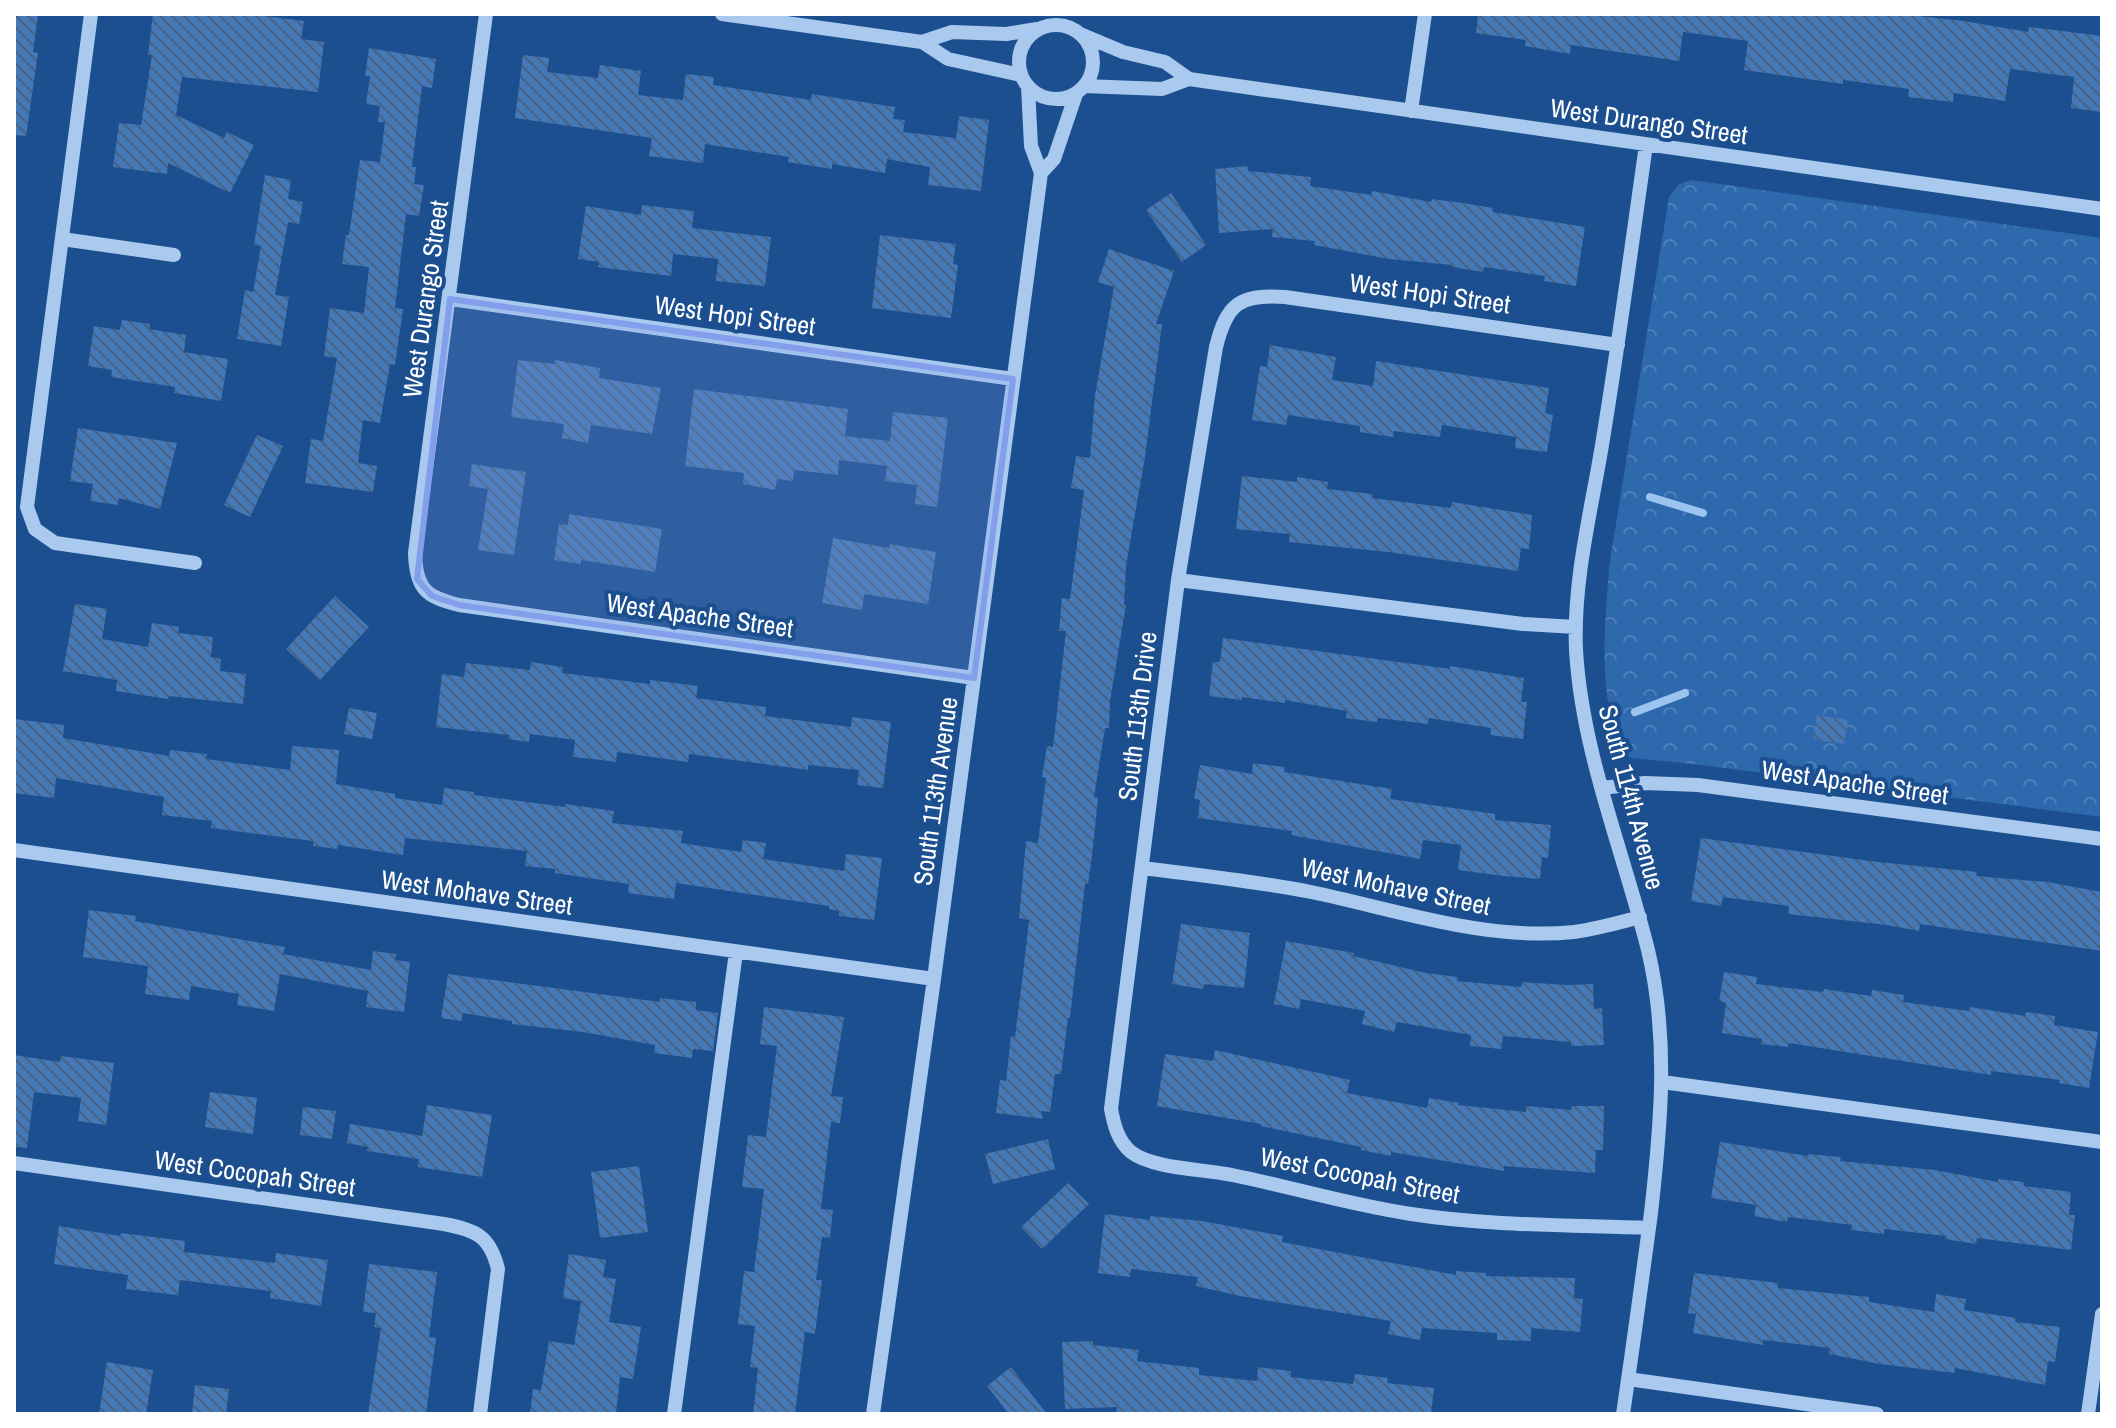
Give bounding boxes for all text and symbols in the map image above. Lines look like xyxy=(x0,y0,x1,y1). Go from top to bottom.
street label: West Durango Street xyxy=(1548,90,1750,152)
street label: West Durango Street xyxy=(394,198,456,400)
street label: West Hopi Street xyxy=(1347,264,1513,322)
street label: West Hopi Street xyxy=(652,286,818,344)
street label: West Apache Street xyxy=(604,585,796,645)
street label: South 113th Drive xyxy=(1109,629,1165,803)
street label: South 113th Avenue xyxy=(904,694,966,888)
street label: South 114th Avenue xyxy=(1590,701,1674,893)
street label: West Apache Street xyxy=(1759,752,1951,812)
street label: West Mohave Street xyxy=(1298,849,1494,923)
street label: West Mohave Street xyxy=(379,861,575,923)
street label: West Cocopah Street xyxy=(1257,1139,1463,1211)
street label: West Cocopah Street xyxy=(152,1142,358,1204)

